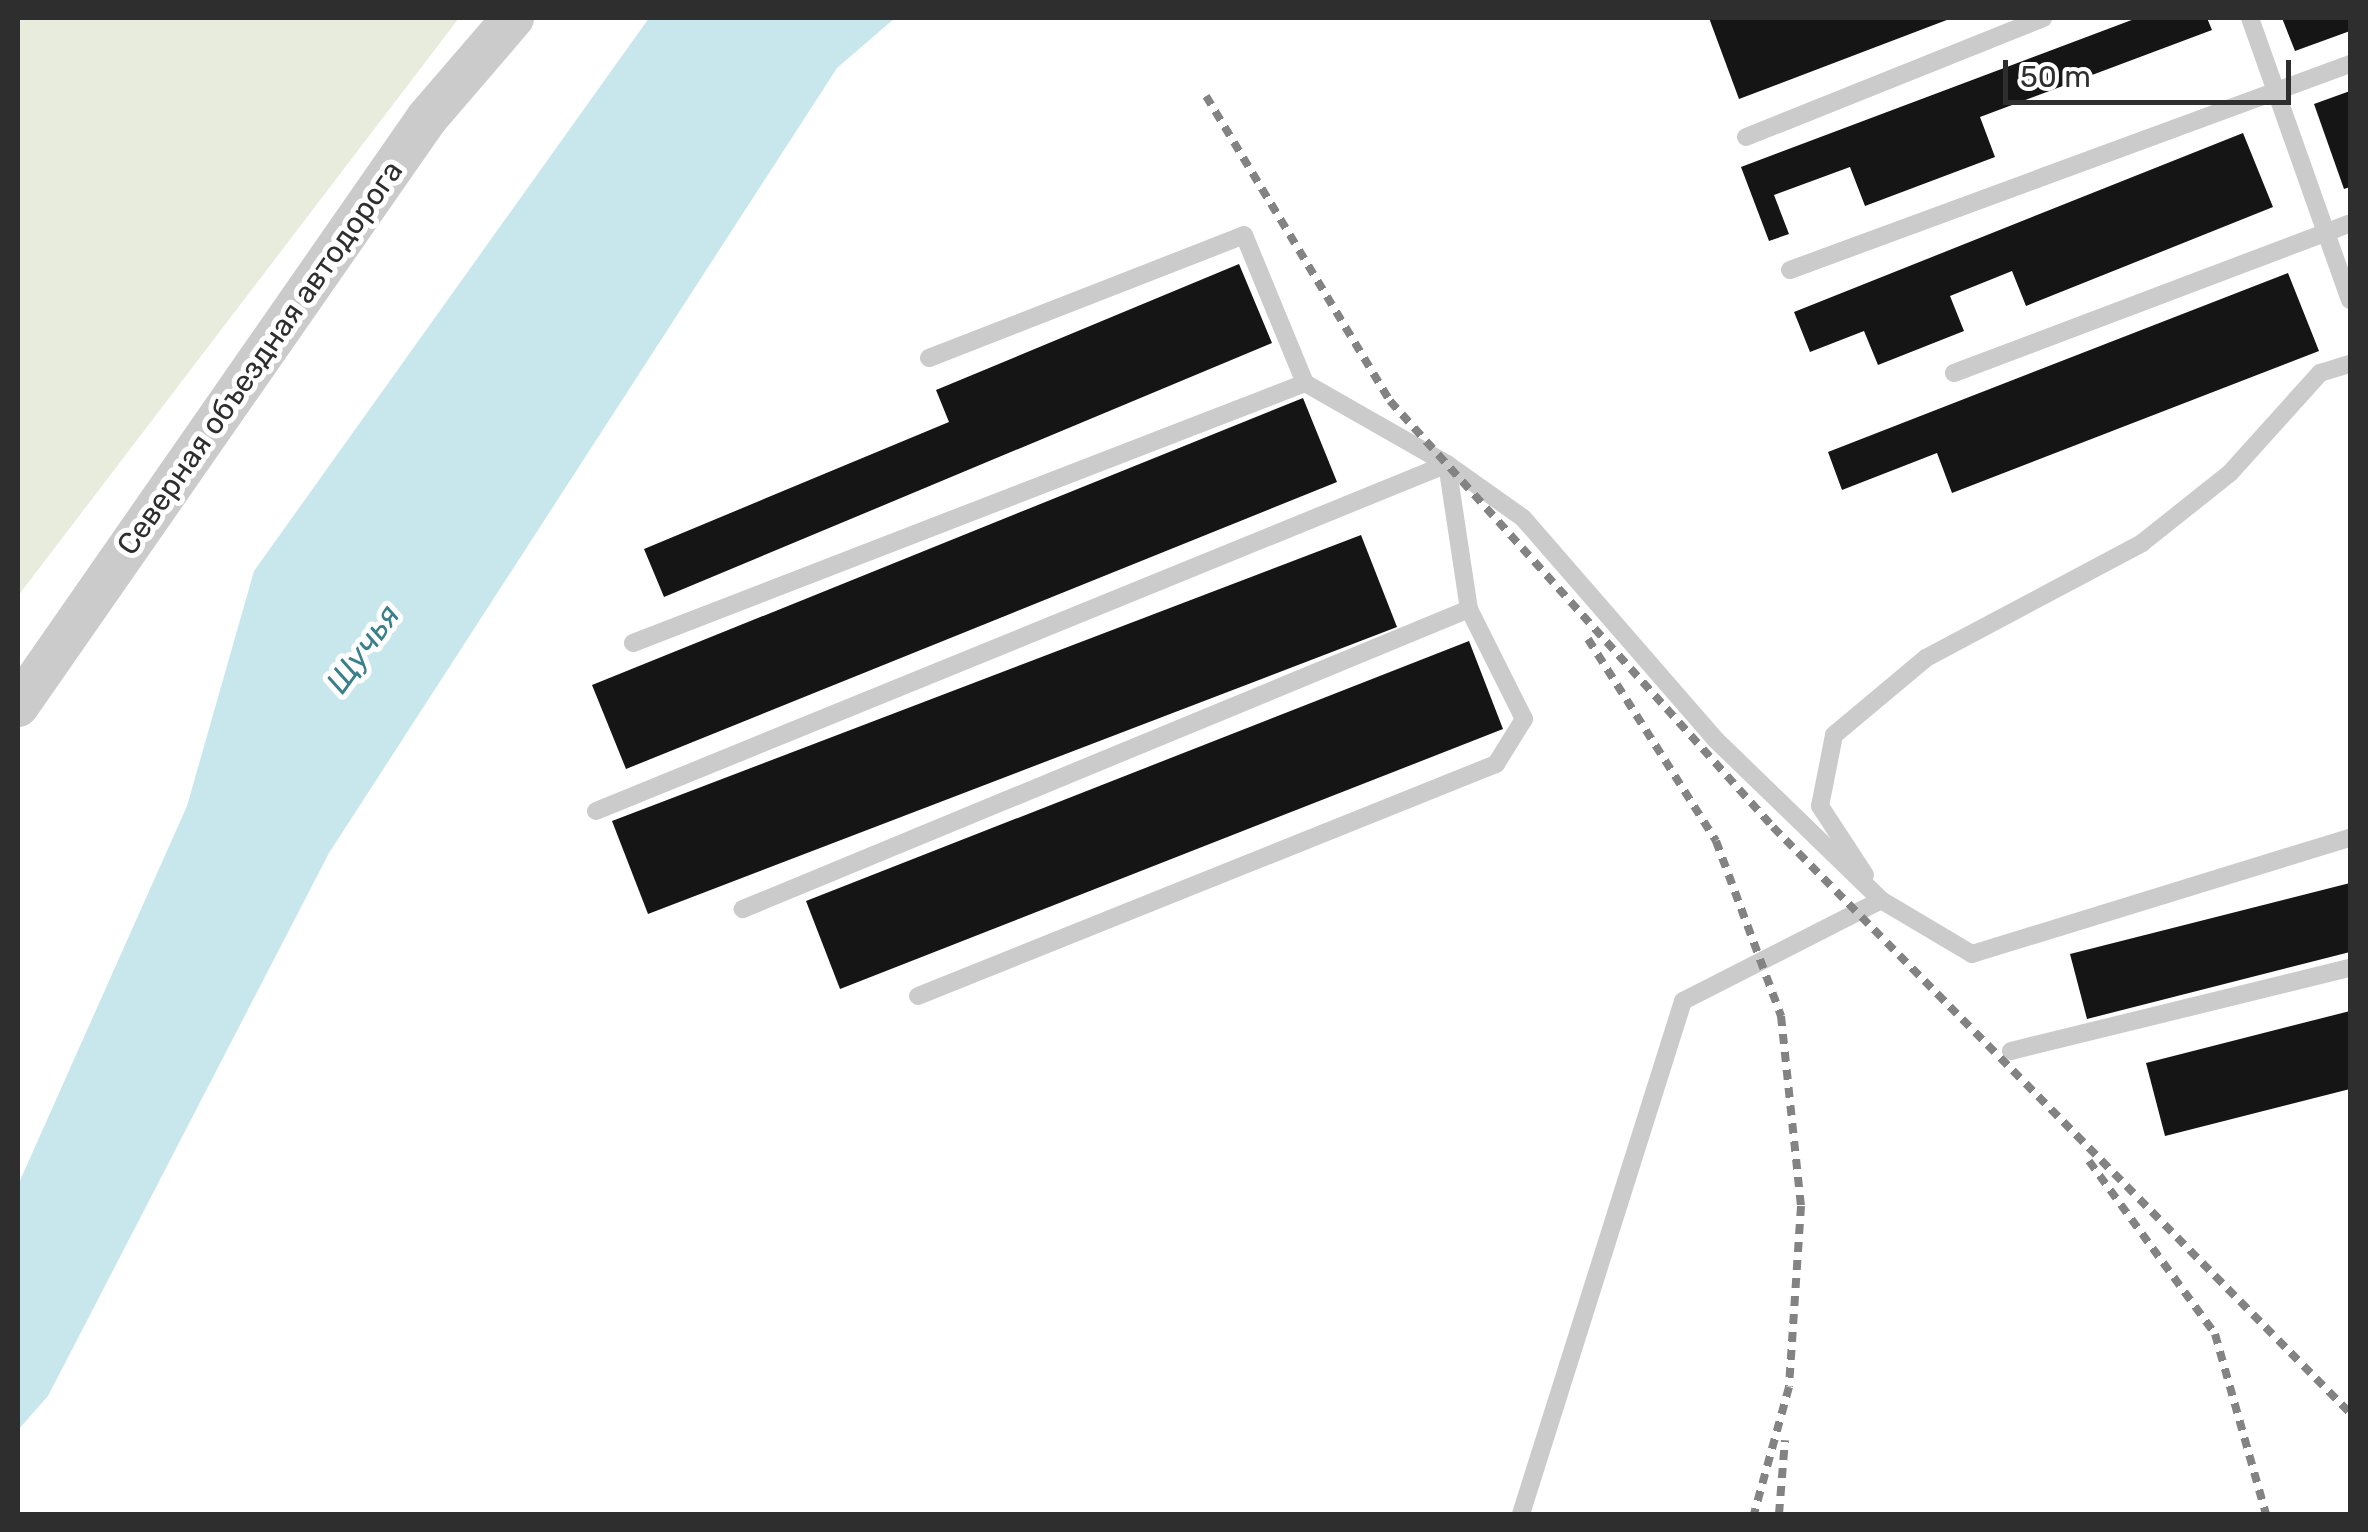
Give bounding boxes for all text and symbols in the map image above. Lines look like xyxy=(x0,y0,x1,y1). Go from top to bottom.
scale bar xyxy=(2008,40,2296,102)
text: 50 m xyxy=(2020,59,2091,95)
street label: Северная объездная автодорога xyxy=(110,154,410,562)
water label: Щучья xyxy=(318,597,408,701)

